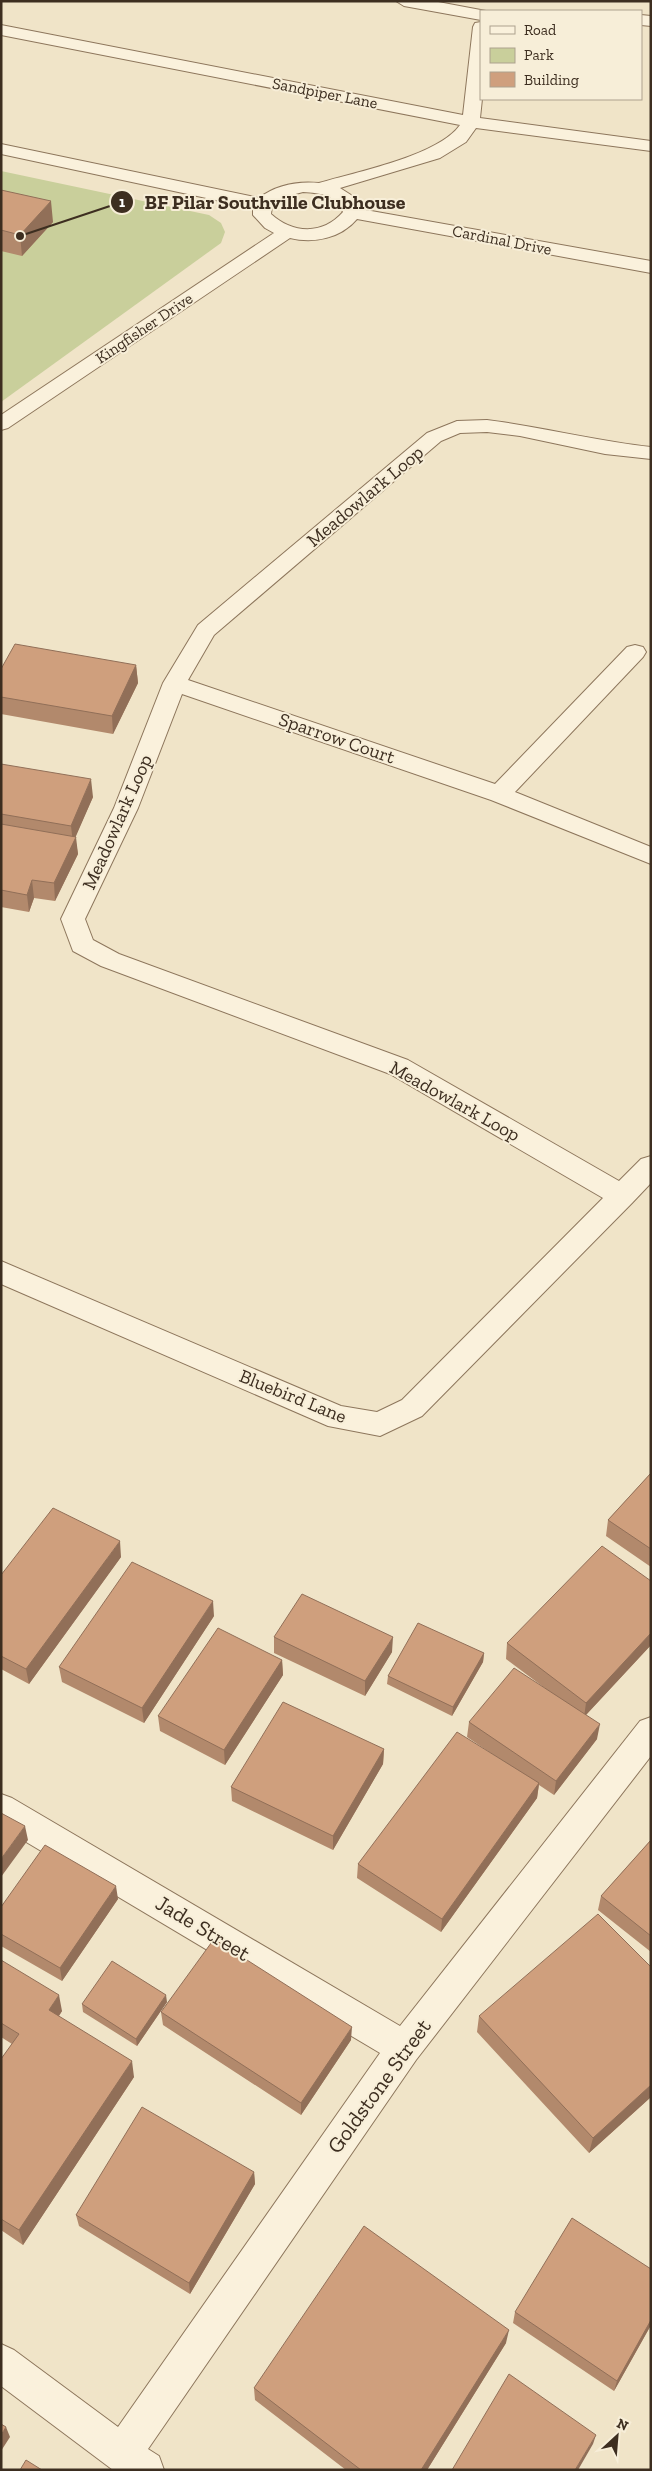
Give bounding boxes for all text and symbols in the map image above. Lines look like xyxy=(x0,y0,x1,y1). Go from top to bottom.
legend xyxy=(480,10,642,100)
text: Road xyxy=(524,21,557,39)
text: Park xyxy=(524,46,554,64)
text: Building xyxy=(524,71,579,89)
street label: Sandpiper Lane xyxy=(271,73,379,113)
callout: BF Pilar Southville Clubhouse xyxy=(109,185,416,220)
text: BF Pilar Southville Clubhouse xyxy=(145,190,406,214)
text: 1 xyxy=(119,193,125,211)
street label: Cardinal Drive xyxy=(451,221,553,259)
street label: Kingfisher Drive xyxy=(92,289,196,367)
street label: Meadowlark Loop xyxy=(302,440,428,552)
street label: Sparrow Court xyxy=(276,707,398,769)
street label: Meadowlark Loop xyxy=(77,751,157,893)
street label: Meadowlark Loop xyxy=(386,1056,524,1146)
street label: Bluebird Lane xyxy=(236,1364,350,1428)
street label: Jade Street xyxy=(151,1889,256,1967)
street label: Goldstone Street xyxy=(321,2013,437,2158)
north arrow xyxy=(592,2411,642,2461)
text: N xyxy=(614,2415,631,2435)

